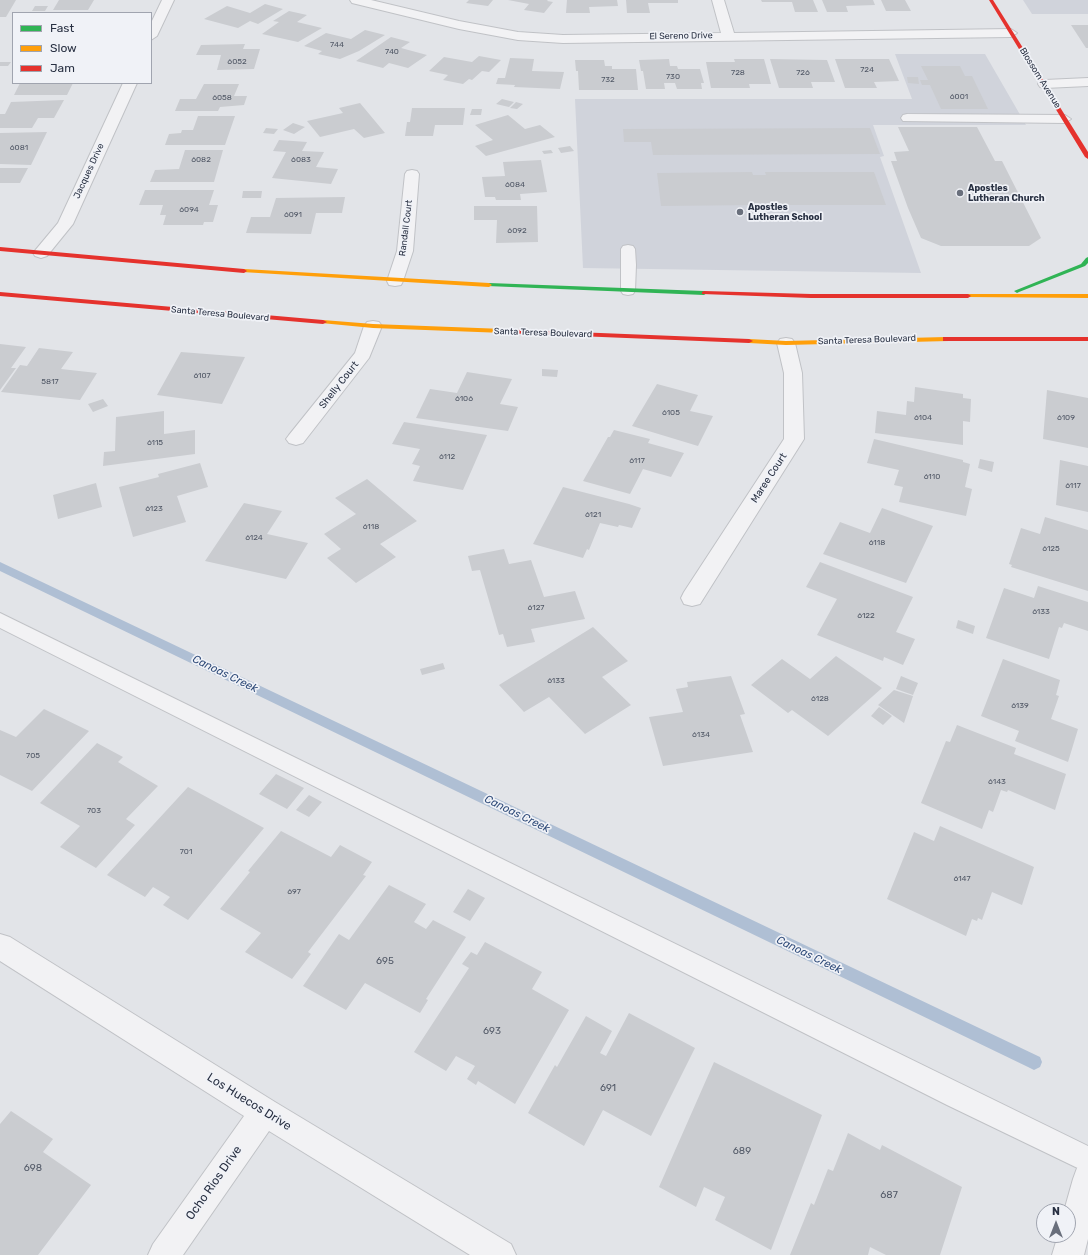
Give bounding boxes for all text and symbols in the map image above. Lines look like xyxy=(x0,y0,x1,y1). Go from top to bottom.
legend xyxy=(12,12,152,84)
text: Fast xyxy=(50,21,74,35)
street label: El Sereno Drive xyxy=(649,30,713,42)
house number: 744 xyxy=(330,40,344,50)
text: Slow xyxy=(50,41,77,55)
street label: Blossom Avenue xyxy=(1017,46,1063,110)
house number: 740 xyxy=(385,47,399,57)
house number: 6052 xyxy=(227,57,247,67)
text: Jam xyxy=(50,61,75,75)
house number: 724 xyxy=(860,65,874,75)
house number: 728 xyxy=(731,68,745,78)
house number: 726 xyxy=(796,68,810,78)
house number: 730 xyxy=(666,72,680,82)
house number: 732 xyxy=(601,75,615,85)
house number: 6001 xyxy=(950,92,968,102)
house number: 6058 xyxy=(212,93,232,103)
street label: Jacques Drive xyxy=(71,142,107,200)
house number: 6081 xyxy=(10,143,28,153)
house number: 6082 xyxy=(191,155,211,165)
house number: 6083 xyxy=(291,155,311,165)
house number: 6084 xyxy=(505,180,525,190)
place label: Apostles Lutheran Church xyxy=(968,183,1045,204)
marker: Apostles Lutheran Church xyxy=(955,188,965,198)
street label: Randall Court xyxy=(397,199,415,257)
place label: Apostles Lutheran School xyxy=(748,202,822,223)
house number: 6094 xyxy=(179,205,199,215)
marker: Apostles Lutheran School xyxy=(735,207,745,217)
house number: 6091 xyxy=(284,210,302,220)
house number: 6092 xyxy=(507,226,527,236)
street label: Santa Teresa Boulevard xyxy=(171,304,269,324)
street label: Santa Teresa Boulevard xyxy=(494,326,592,340)
street label: Santa Teresa Boulevard xyxy=(818,333,916,347)
street label: Shelly Court xyxy=(317,359,361,411)
house number: 6107 xyxy=(193,371,211,381)
house number: 5817 xyxy=(41,377,59,387)
house number: 6106 xyxy=(455,394,473,404)
house number: 6105 xyxy=(662,408,680,418)
house number: 6104 xyxy=(914,413,932,423)
house number: 6109 xyxy=(1057,413,1075,423)
house number: 6115 xyxy=(147,438,163,448)
street label: Maree Court xyxy=(748,451,790,505)
house number: 6112 xyxy=(439,452,455,462)
house number: 6117 xyxy=(629,456,645,466)
house number: 6110 xyxy=(924,472,940,482)
house number: 6117 xyxy=(1065,481,1081,491)
house number: 6123 xyxy=(145,504,163,514)
house number: 6121 xyxy=(585,510,601,520)
house number: 6118 xyxy=(363,522,379,532)
house number: 6124 xyxy=(245,533,263,543)
house number: 6118 xyxy=(869,538,885,548)
house number: 6125 xyxy=(1042,544,1060,554)
house number: 6127 xyxy=(528,603,544,613)
house number: 6133 xyxy=(1032,607,1050,617)
house number: 6122 xyxy=(857,611,875,621)
water label: Canoas Creek xyxy=(190,653,260,695)
house number: 6133 xyxy=(547,676,565,686)
house number: 6128 xyxy=(811,694,829,704)
house number: 6139 xyxy=(1011,701,1029,711)
house number: 6134 xyxy=(692,730,710,740)
house number: 705 xyxy=(26,751,40,761)
house number: 6143 xyxy=(988,777,1006,787)
water label: Canoas Creek xyxy=(482,793,552,835)
house number: 703 xyxy=(87,806,101,816)
house number: 701 xyxy=(180,847,192,857)
house number: 6147 xyxy=(954,874,970,884)
house number: 697 xyxy=(287,887,301,897)
water label: Canoas Creek xyxy=(774,934,844,976)
house number: 695 xyxy=(376,955,394,967)
house number: 693 xyxy=(483,1025,501,1037)
street label: Los Huecos Drive xyxy=(204,1070,294,1134)
house number: 691 xyxy=(600,1082,616,1094)
street label: Ocho Rios Drive xyxy=(183,1143,245,1223)
house number: 689 xyxy=(733,1145,751,1157)
house number: 698 xyxy=(24,1162,42,1174)
house number: 687 xyxy=(880,1189,898,1201)
north arrow xyxy=(1036,1203,1076,1243)
text: N xyxy=(1052,1205,1060,1218)

